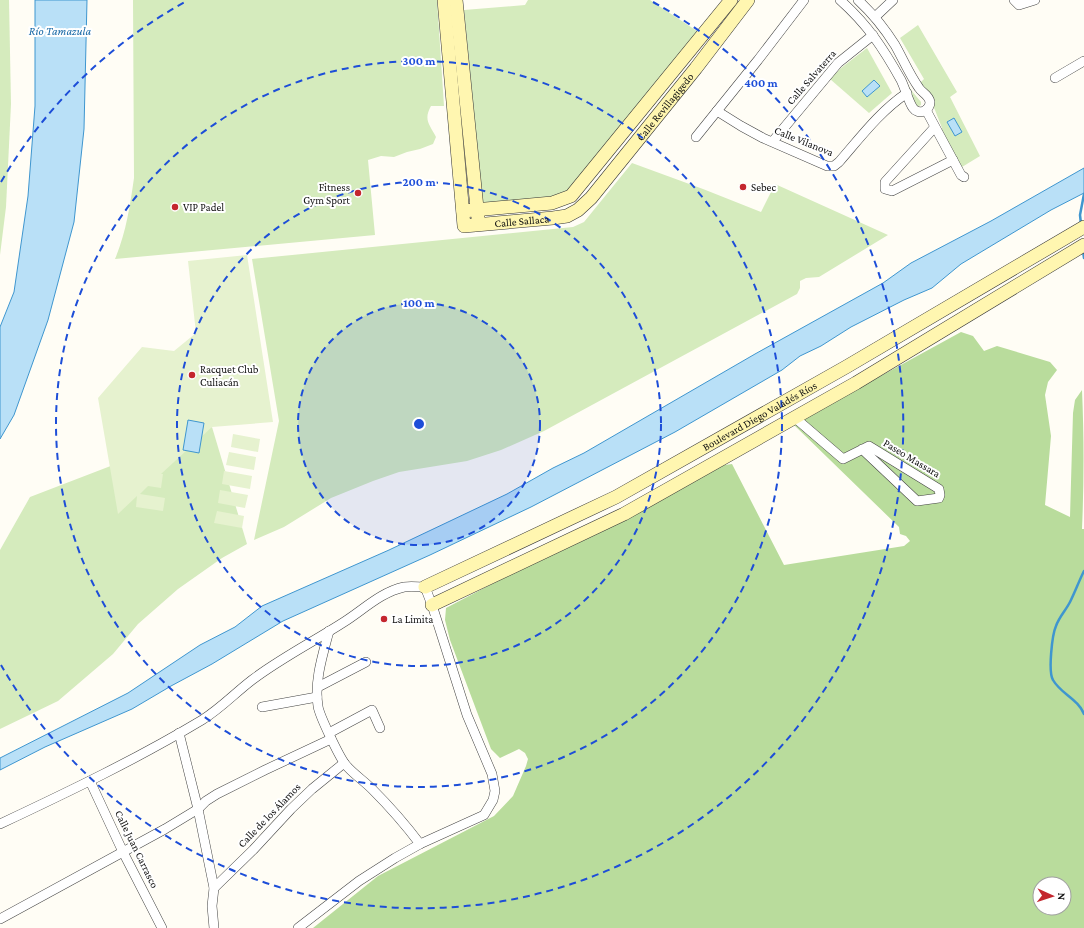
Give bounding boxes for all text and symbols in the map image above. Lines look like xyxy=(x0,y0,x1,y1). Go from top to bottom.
water label: Río Tamazula xyxy=(29,24,92,38)
street label: Calle Salvaterra xyxy=(784,47,838,107)
text: 300 m xyxy=(403,54,436,68)
street label: Calle Revillagigedo xyxy=(634,70,696,143)
text: 400 m xyxy=(744,76,779,90)
street label: Calle Vilanova xyxy=(773,124,835,158)
text: 200 m xyxy=(402,175,436,189)
place label: Fitness Gym Sport xyxy=(303,181,350,207)
place label: Sebec xyxy=(751,181,776,193)
marker: Sebec xyxy=(738,182,748,192)
marker: Fitness Gym Sport xyxy=(353,188,363,198)
place label: VIP Padel xyxy=(183,201,224,213)
marker: VIP Padel xyxy=(170,202,180,212)
street label: Calle Sallaca xyxy=(494,212,550,229)
text: 100 m xyxy=(403,296,436,310)
place label: Racquet Club Culiacán xyxy=(200,363,259,388)
marker: Racquet Club Culiacán xyxy=(187,370,197,380)
street label: Boulevard Diego Valadés Ríos xyxy=(700,379,819,453)
centre of rings xyxy=(412,417,426,431)
street label: Paseo Massara xyxy=(882,436,942,480)
place label: La Limita xyxy=(392,613,433,625)
marker: La Limita xyxy=(379,614,389,624)
street label: Calle de los Álamos xyxy=(235,780,303,850)
street label: Calle Juan Carrasco xyxy=(112,808,161,891)
north arrow xyxy=(1032,876,1072,916)
text: N xyxy=(1056,892,1068,901)

